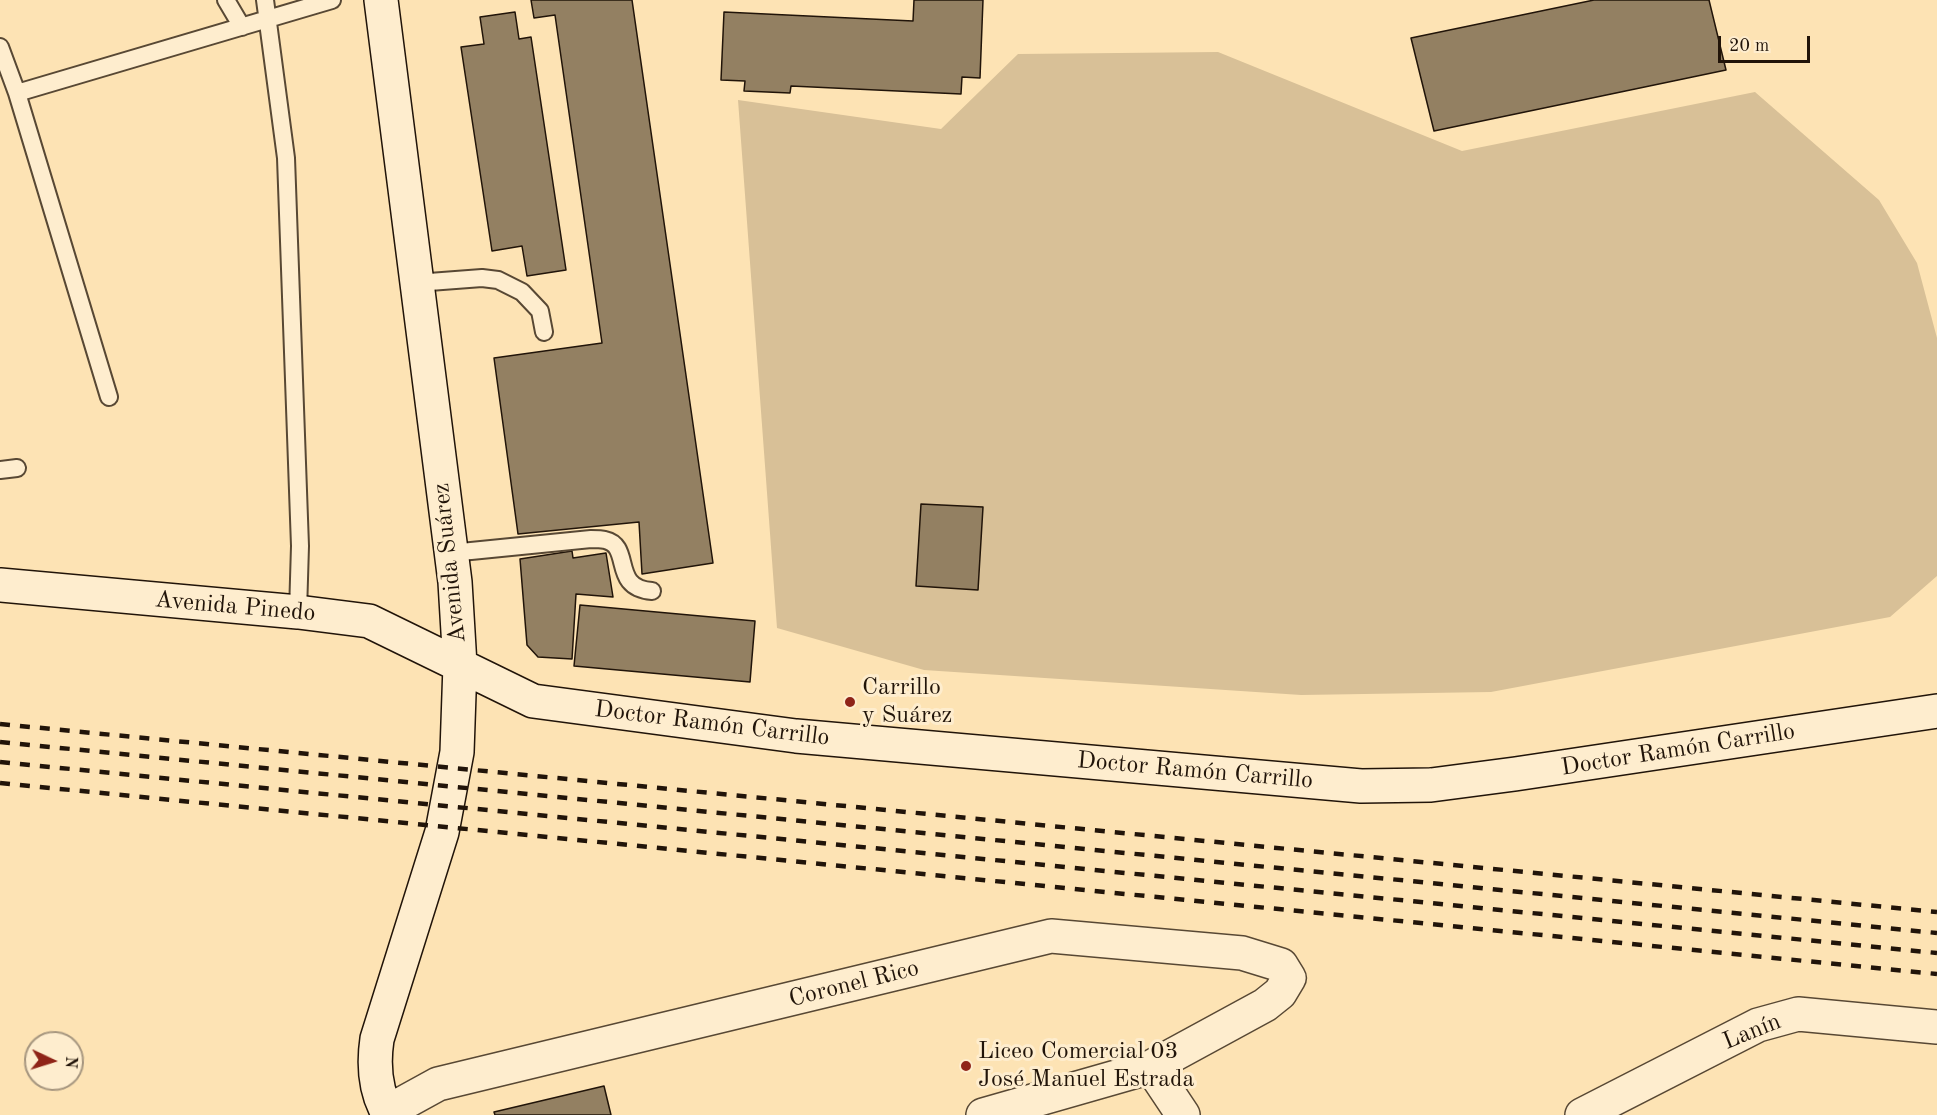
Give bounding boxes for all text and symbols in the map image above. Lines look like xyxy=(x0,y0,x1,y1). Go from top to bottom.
scale bar xyxy=(1721,24,1812,62)
text: 20 m xyxy=(1729,37,1769,55)
street label: Avenida Suárez xyxy=(427,481,473,645)
street label: Avenida Pinedo xyxy=(153,586,317,628)
place label: Carrillo y Suárez xyxy=(862,674,952,730)
street label: Doctor Ramón Carrillo xyxy=(593,695,831,753)
marker: Carrillo y Suárez xyxy=(843,695,857,709)
street label: Doctor Ramón Carrillo xyxy=(1559,717,1797,783)
street label: Doctor Ramón Carrillo xyxy=(1076,746,1314,796)
street label: Coronel Rico xyxy=(786,954,922,1014)
street label: Lanín xyxy=(1719,1007,1785,1057)
north arrow xyxy=(24,1031,84,1091)
place label: Liceo Comercial 03 José Manuel Estrada xyxy=(978,1038,1194,1094)
text: N xyxy=(62,1055,78,1069)
marker: Liceo Comercial 03 José Manuel Estrada xyxy=(959,1059,973,1073)

